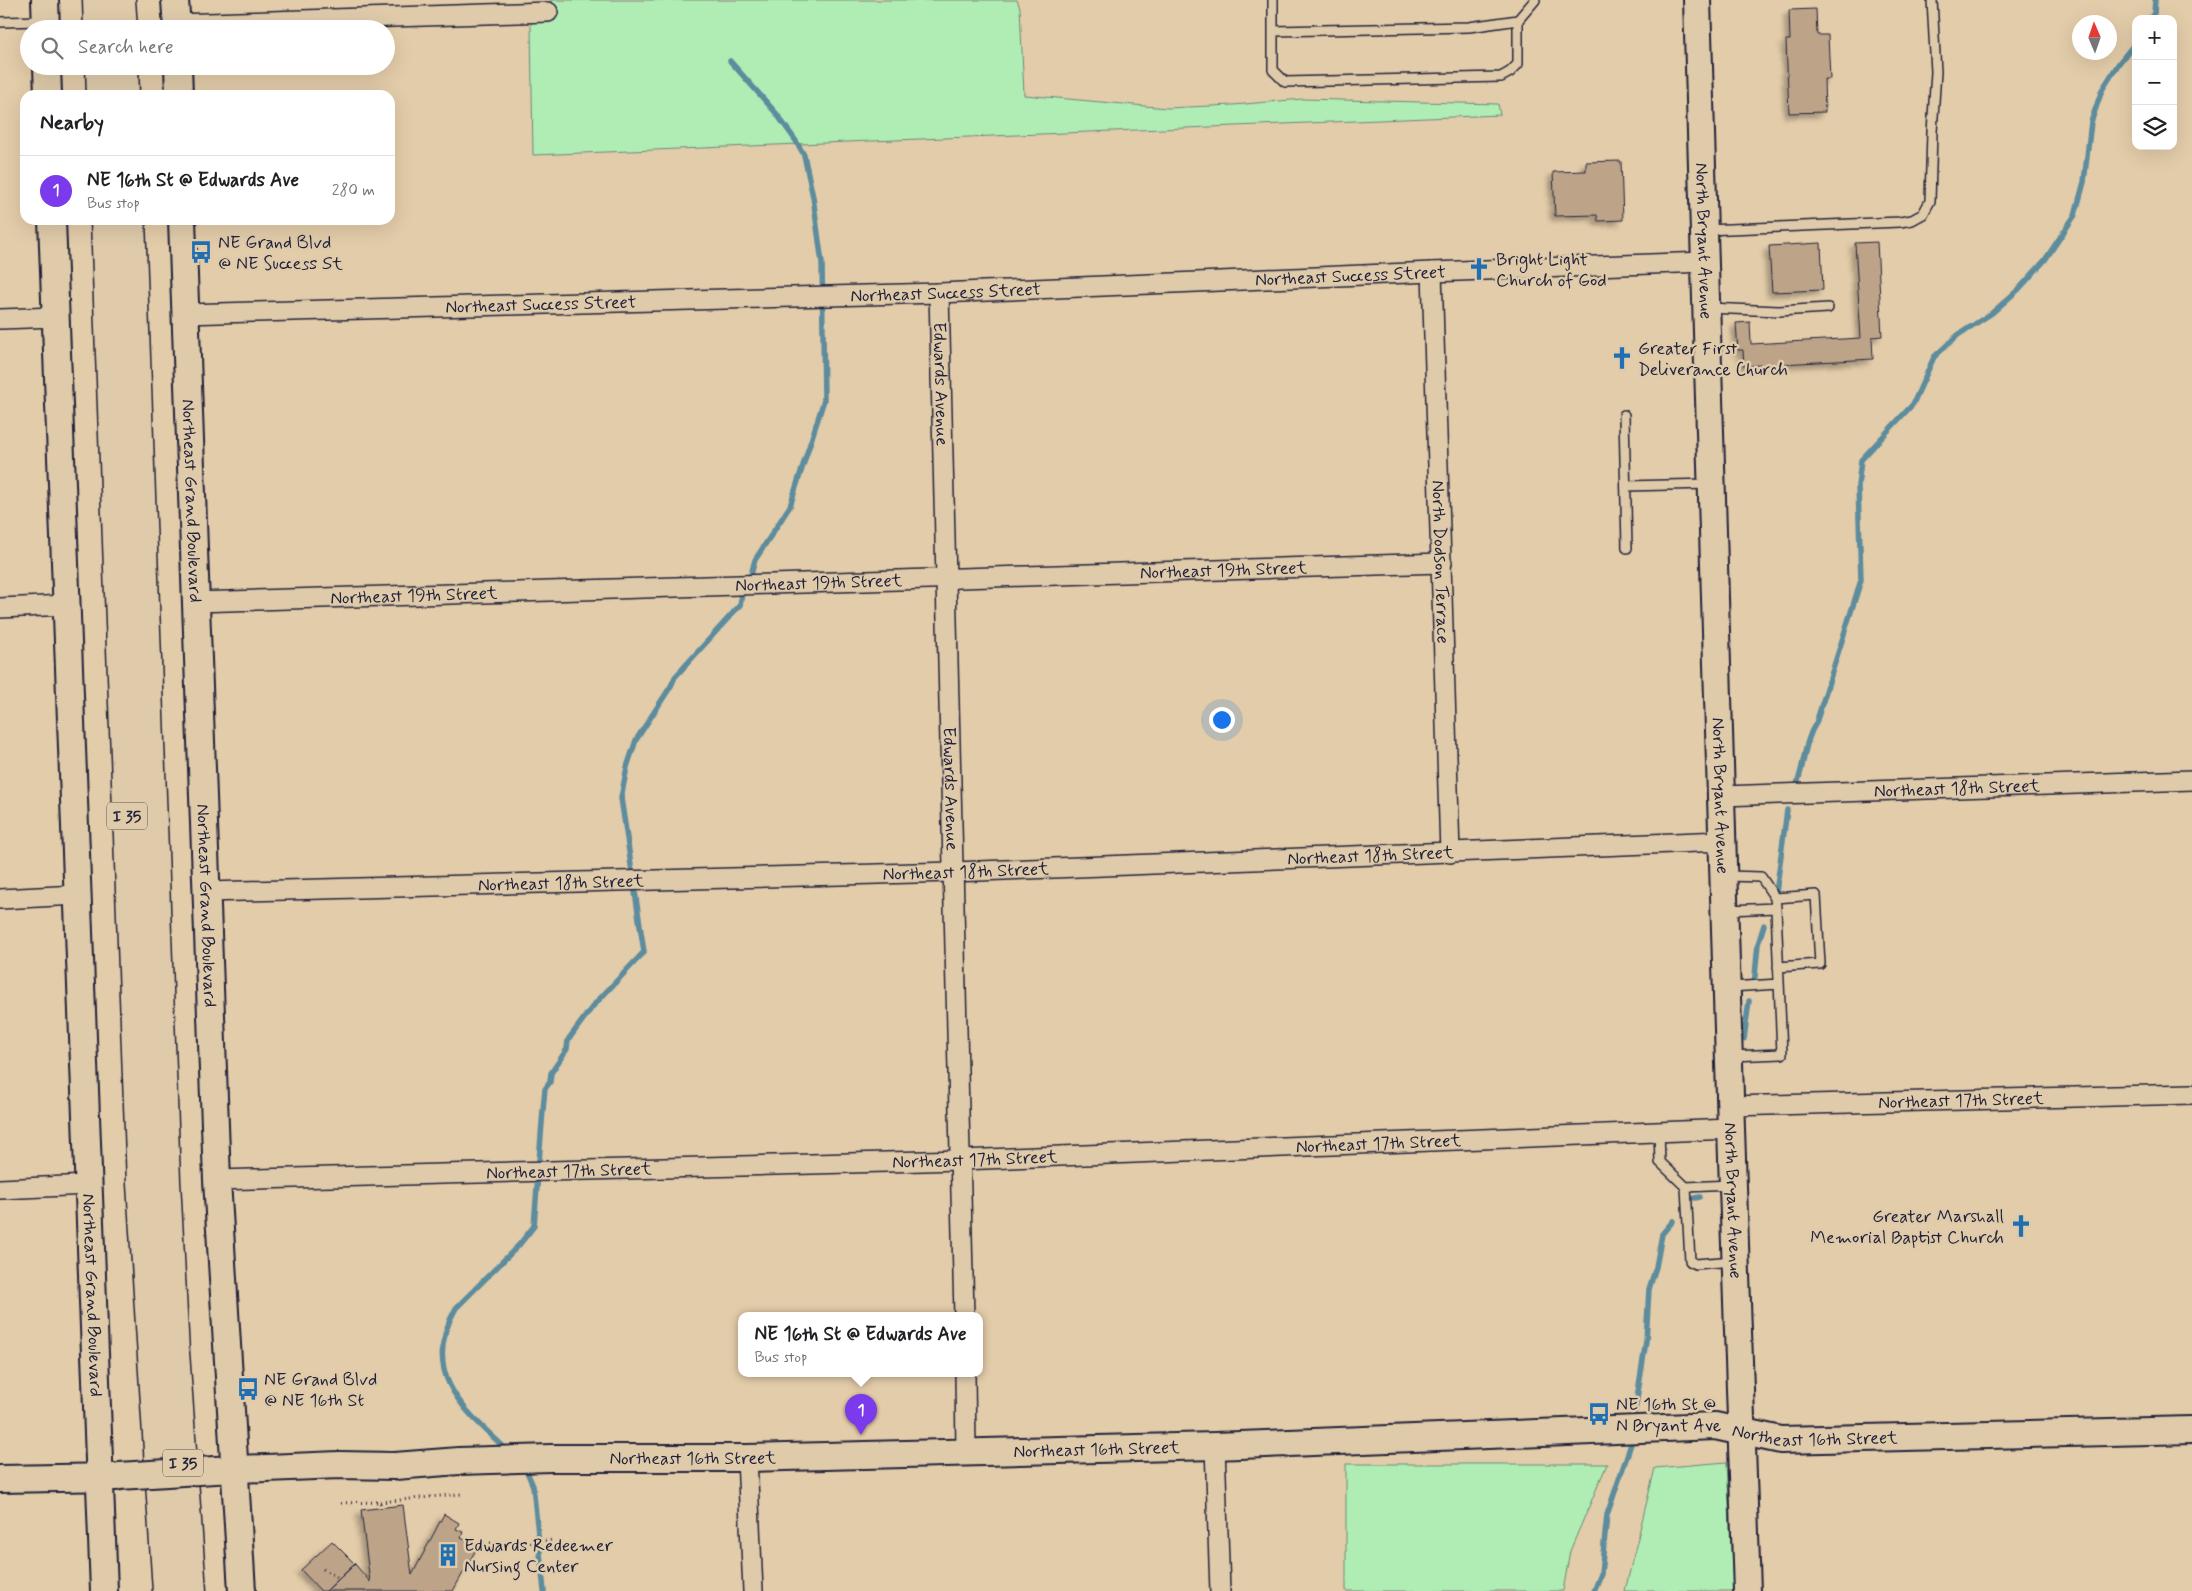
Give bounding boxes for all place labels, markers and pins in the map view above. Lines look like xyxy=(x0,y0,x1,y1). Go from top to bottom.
place label: NE Grand Blvd @ NE Success St xyxy=(218,231,343,276)
bus stop icon: NE Grand Blvd @ NE Success St xyxy=(188,239,214,265)
place label: Bright Light Church of God xyxy=(1496,248,1607,293)
church icon: Bright Light Church of God xyxy=(1466,256,1492,282)
place label: Greater First Deliverance Church xyxy=(1638,337,1788,382)
church icon: Greater First Deliverance Church xyxy=(1609,345,1635,371)
place label: Greater Marshall Memorial Baptist Church xyxy=(1810,1205,2004,1250)
church icon: Greater Marshall Memorial Baptist Church xyxy=(2008,1213,2034,1239)
place label: NE Grand Blvd @ NE 16th St xyxy=(264,1368,377,1413)
bus stop icon: NE Grand Blvd @ NE 16th St xyxy=(235,1376,261,1402)
place label: NE 16th St @ N Bryant Ave xyxy=(1616,1393,1721,1438)
pin: 1 xyxy=(845,1394,877,1435)
bus stop icon: NE 16th St @ N Bryant Ave xyxy=(1586,1401,1612,1427)
place label: Edwards Redeemer Nursing Center xyxy=(464,1534,614,1581)
building icon: Edwards Redeemer Nursing Center xyxy=(435,1542,461,1568)

